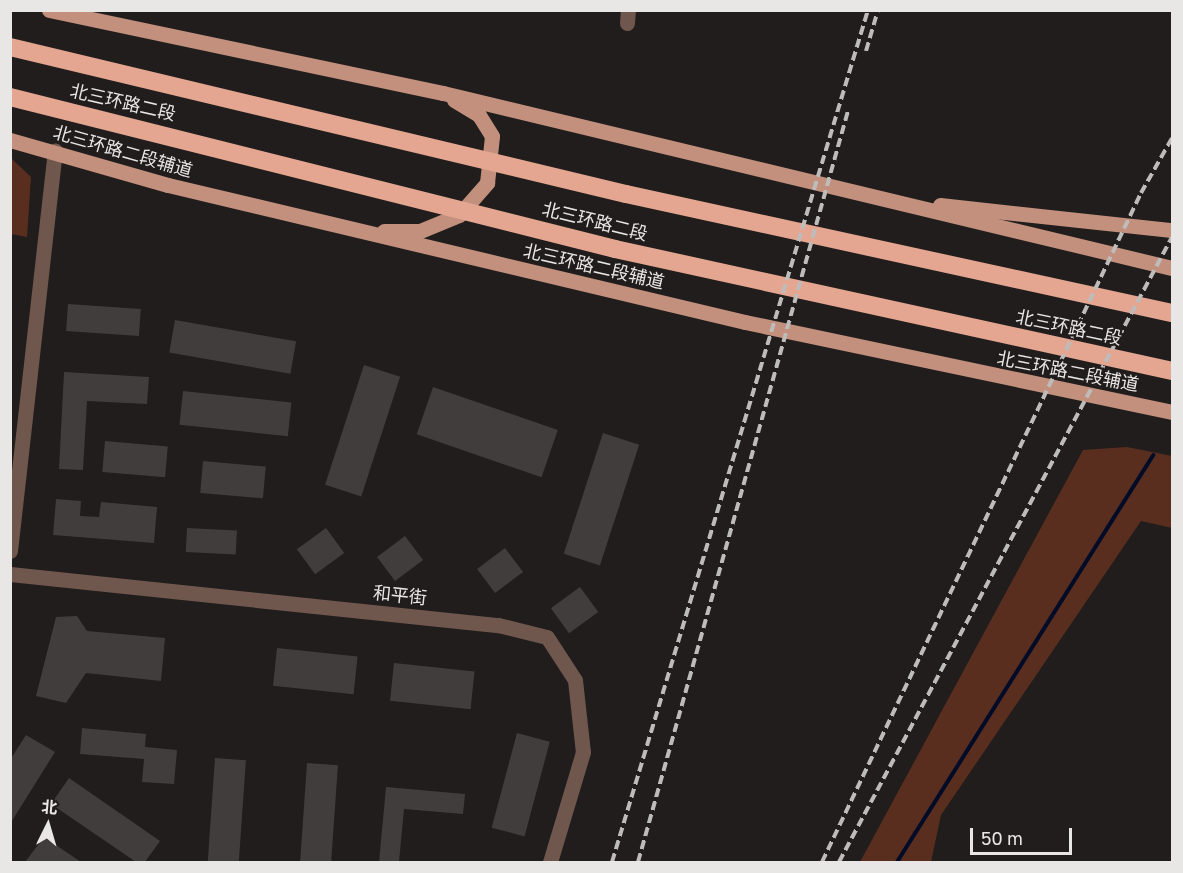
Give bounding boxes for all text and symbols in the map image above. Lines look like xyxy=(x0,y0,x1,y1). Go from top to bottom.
street label: 北三环路二段 xyxy=(68,79,178,125)
street label: 北三环路二段辅道 xyxy=(51,121,195,181)
street label: 北三环路二段 xyxy=(540,197,650,245)
street label: 北三环路二段辅道 xyxy=(521,239,667,293)
street label: 北三环路二段 xyxy=(1014,305,1124,349)
street label: 北三环路二段辅道 xyxy=(995,347,1141,395)
street label: 和平街 xyxy=(372,581,428,609)
north arrow xyxy=(18,795,78,855)
text: 北 xyxy=(41,796,58,818)
scale bar xyxy=(973,816,1075,854)
text: 50 m xyxy=(981,827,1023,849)

